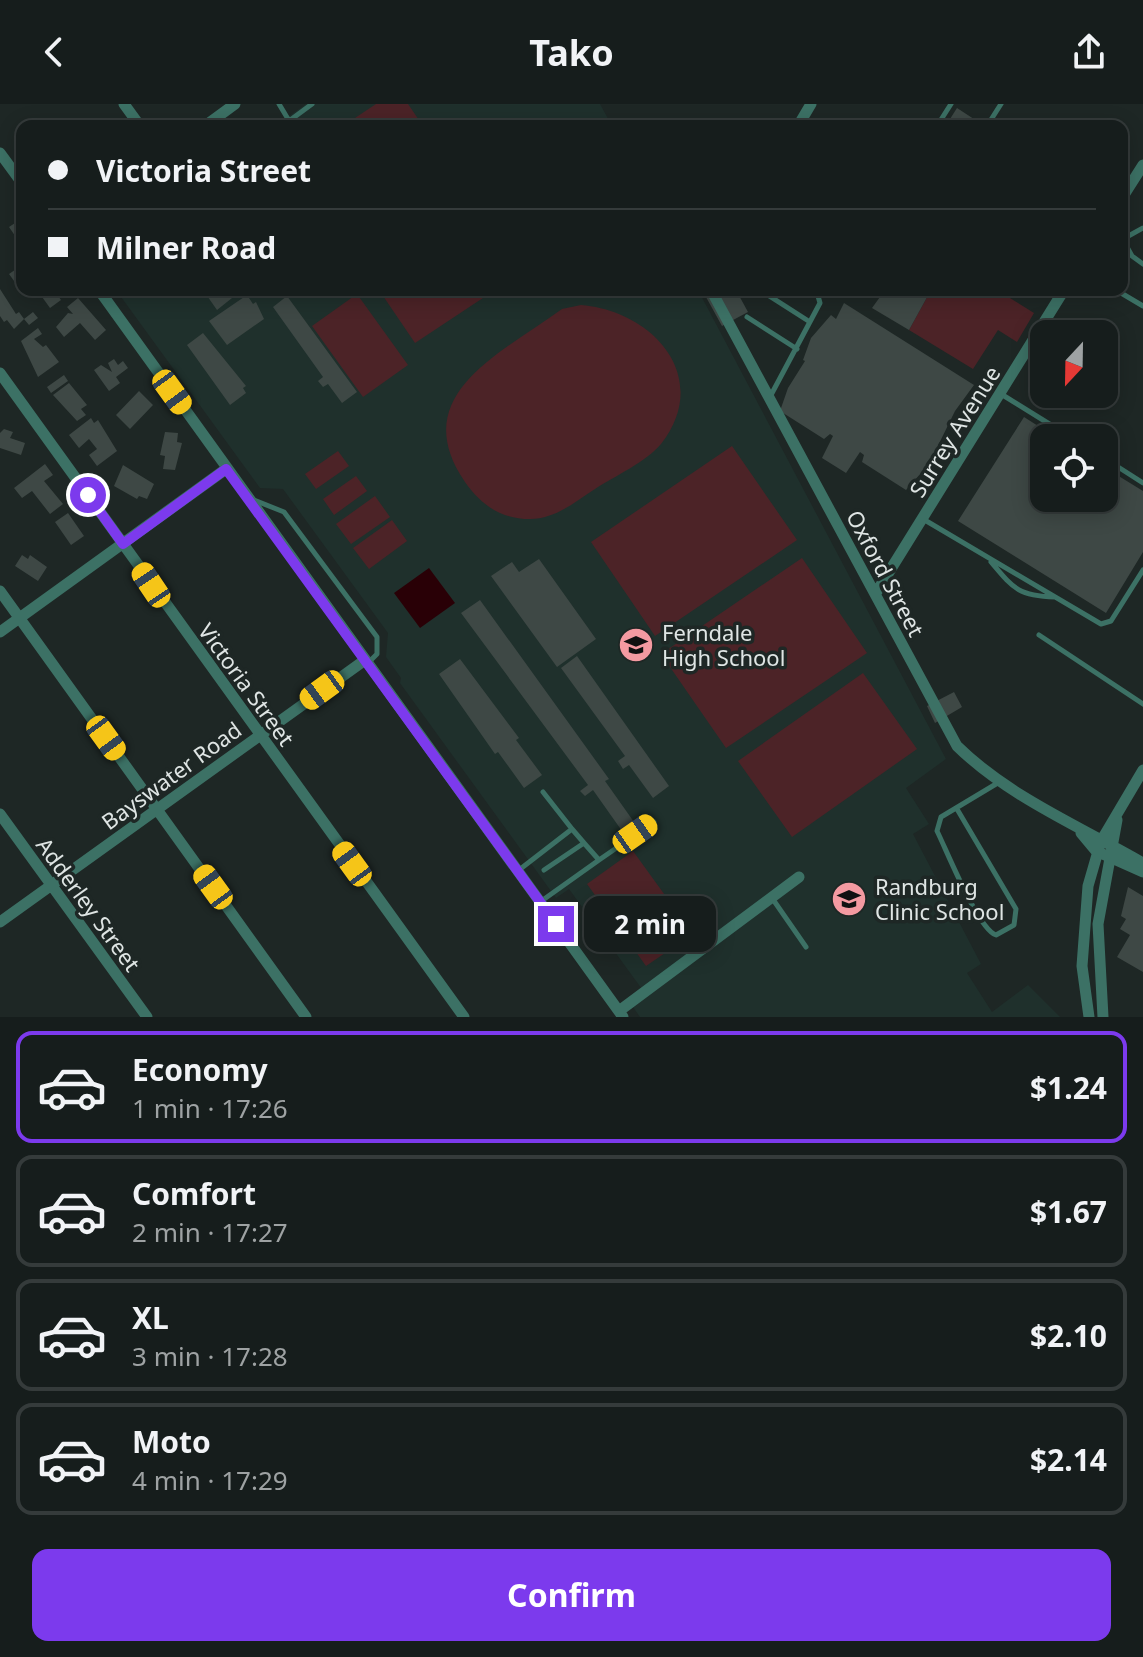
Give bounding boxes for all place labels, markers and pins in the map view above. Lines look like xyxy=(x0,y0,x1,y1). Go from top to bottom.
place label: Ferndale High School xyxy=(662,617,785,672)
school or university icon: Ferndale High School xyxy=(617,626,655,664)
place label: Randburg Clinic School xyxy=(875,871,1004,926)
school or university icon: Randburg Clinic School xyxy=(830,880,868,918)

